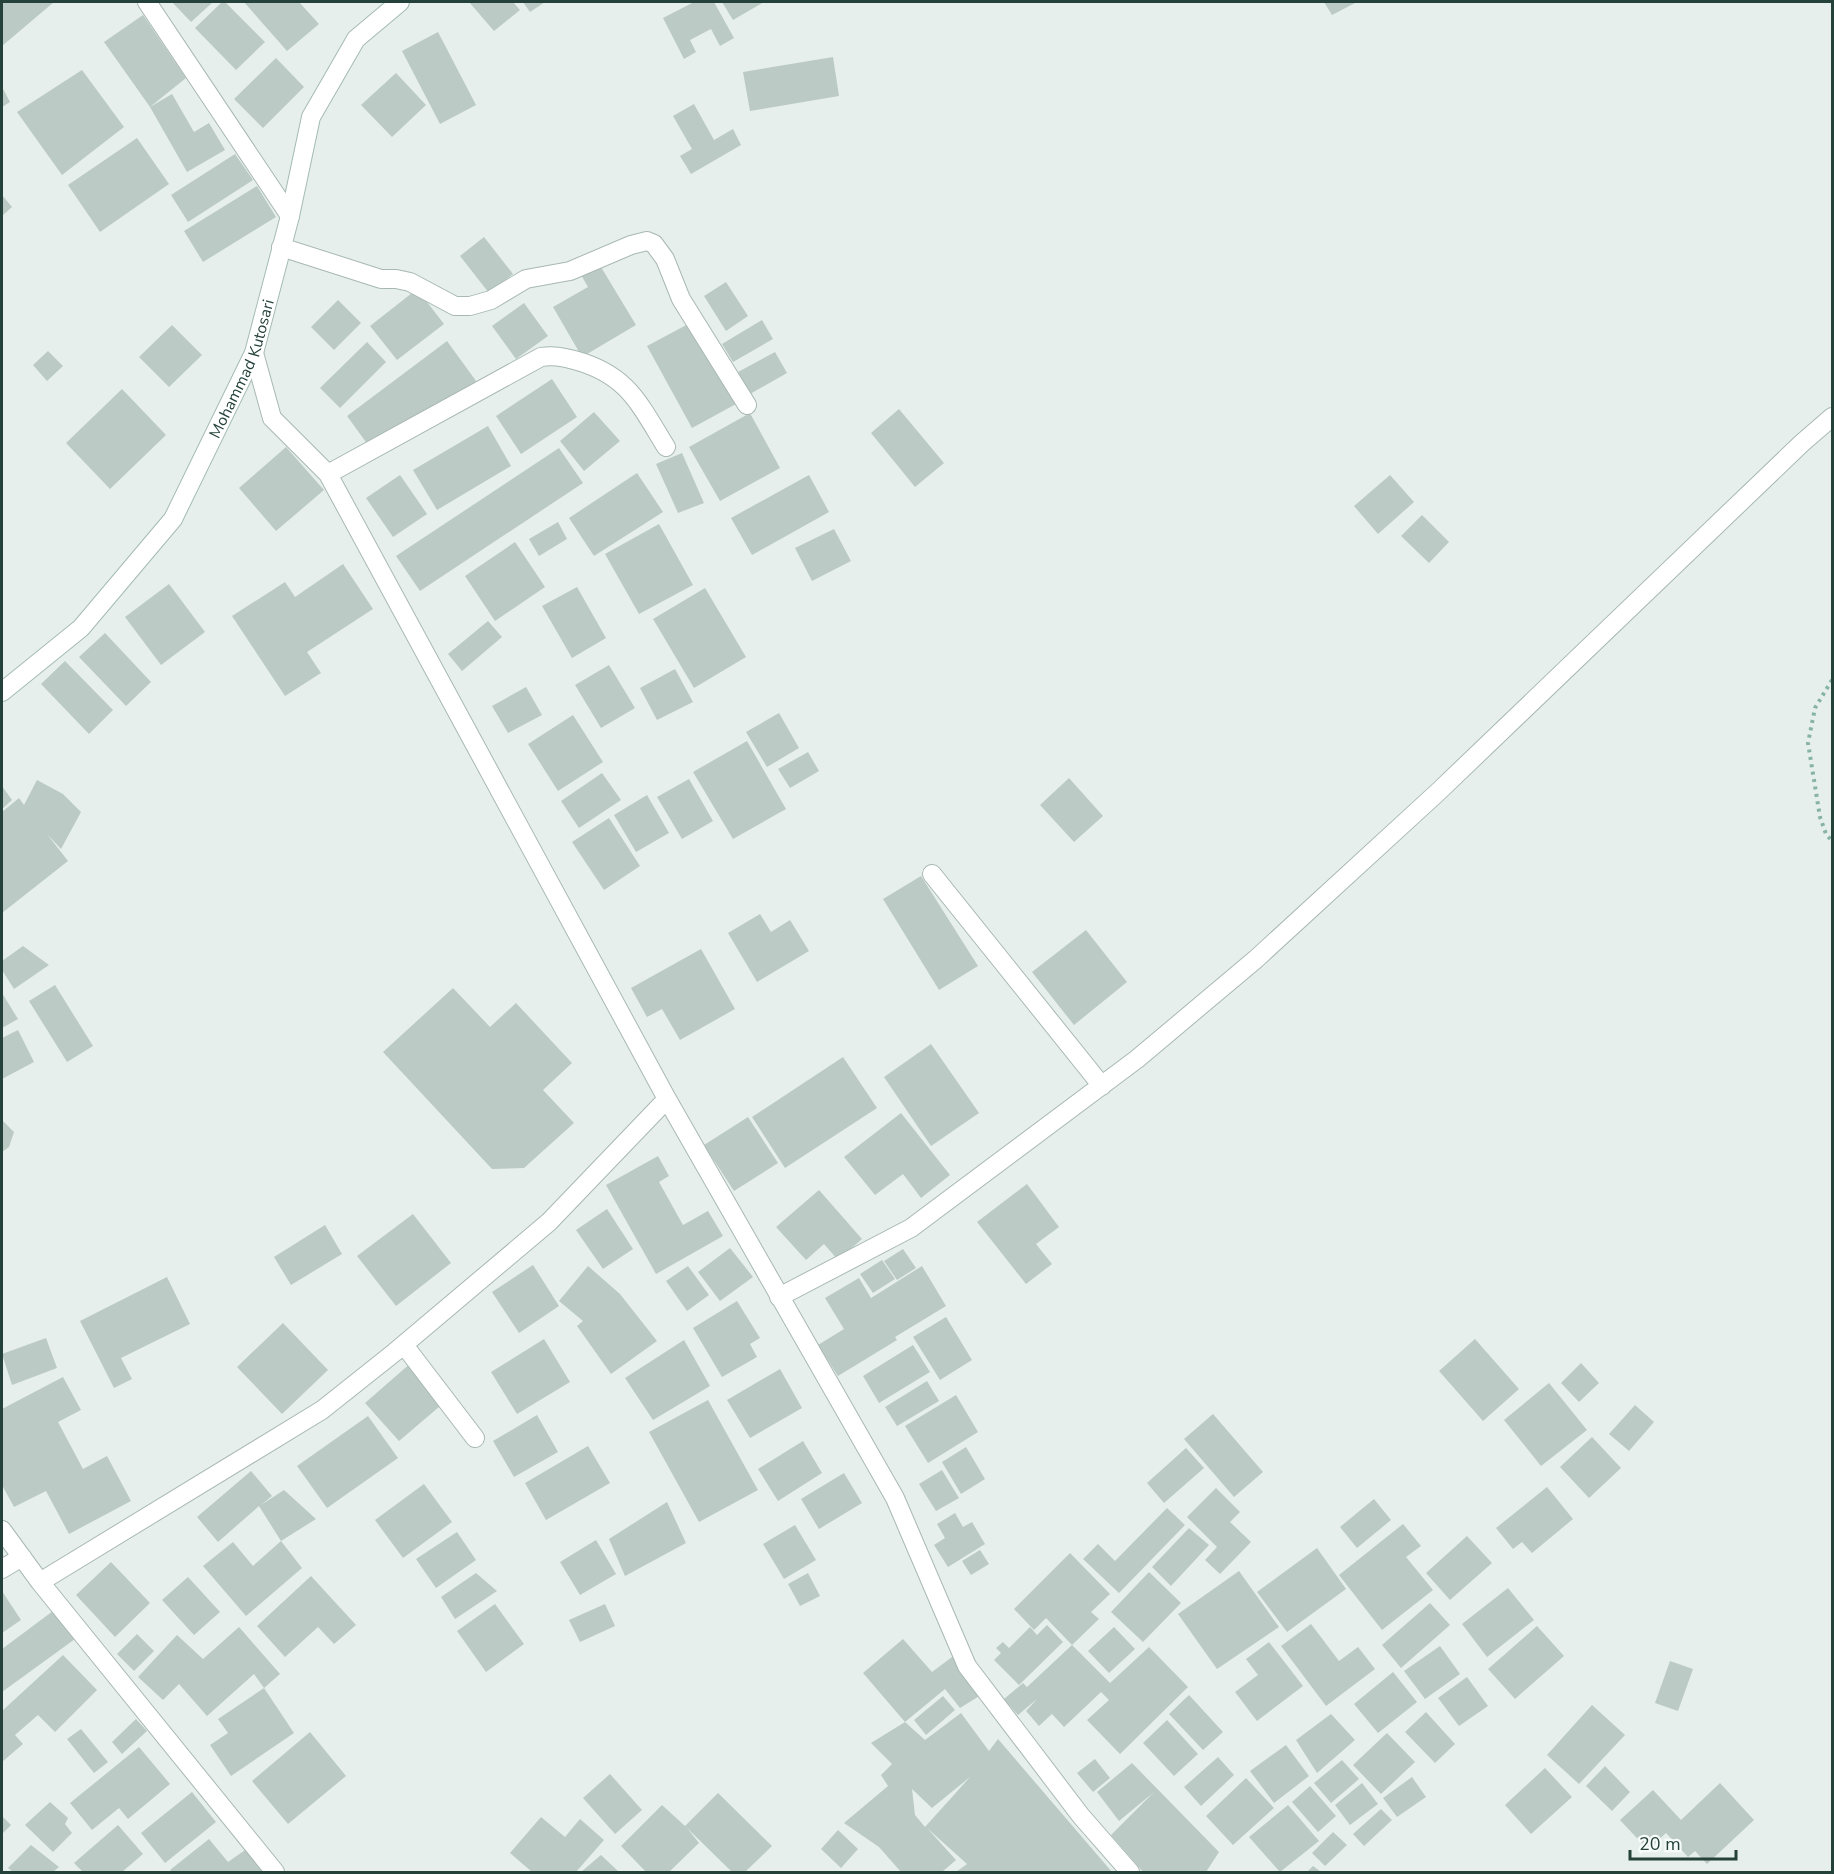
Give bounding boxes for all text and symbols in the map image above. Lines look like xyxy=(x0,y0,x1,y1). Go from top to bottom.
street label: Mohammad Kutosari xyxy=(204,297,280,442)
scale bar xyxy=(1630,1823,1736,1861)
text: 20 m xyxy=(1639,1832,1681,1856)

